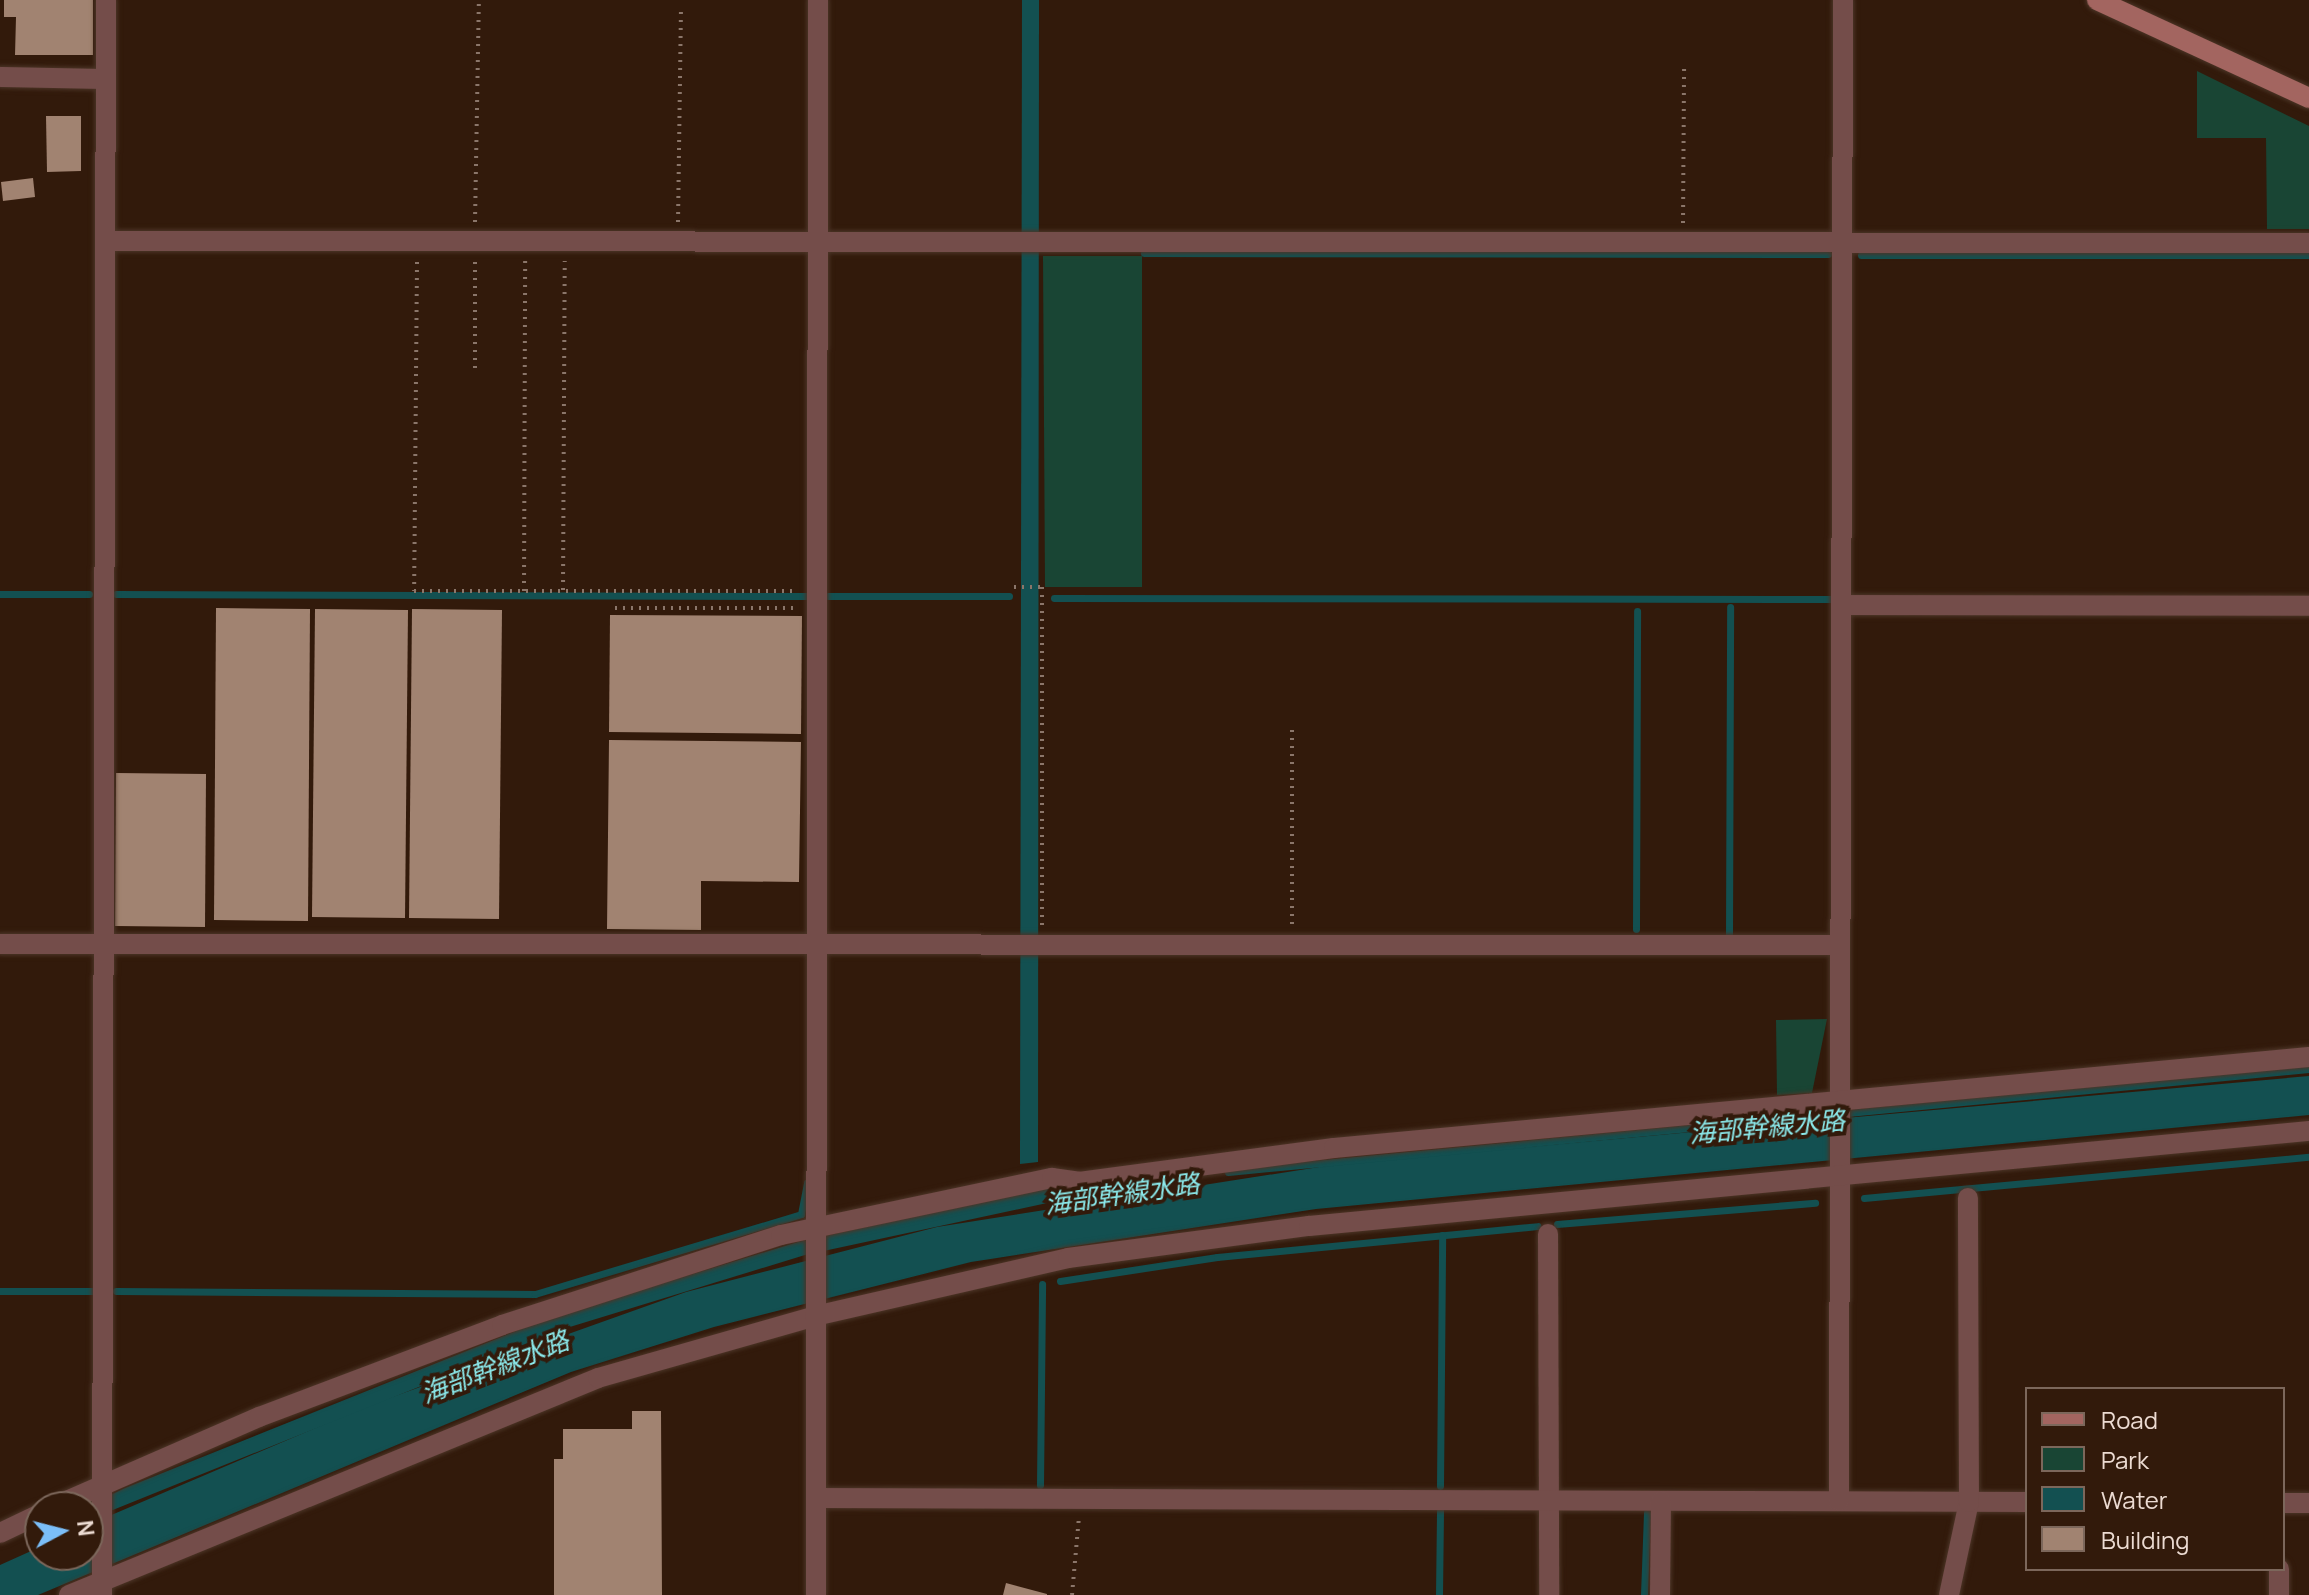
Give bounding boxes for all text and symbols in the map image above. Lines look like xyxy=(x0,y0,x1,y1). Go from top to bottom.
water label: 海部幹線水路 xyxy=(1688,1105,1846,1149)
water label: 海部幹線水路 xyxy=(1043,1168,1201,1220)
water label: 海部幹線水路 xyxy=(417,1324,573,1410)
legend xyxy=(2025,1387,2285,1571)
text: Road xyxy=(2101,1403,2158,1436)
text: Park xyxy=(2101,1443,2149,1476)
text: Water xyxy=(2101,1483,2168,1516)
north arrow xyxy=(24,1491,104,1571)
text: N xyxy=(70,1519,102,1538)
text: Building xyxy=(2101,1523,2189,1556)

